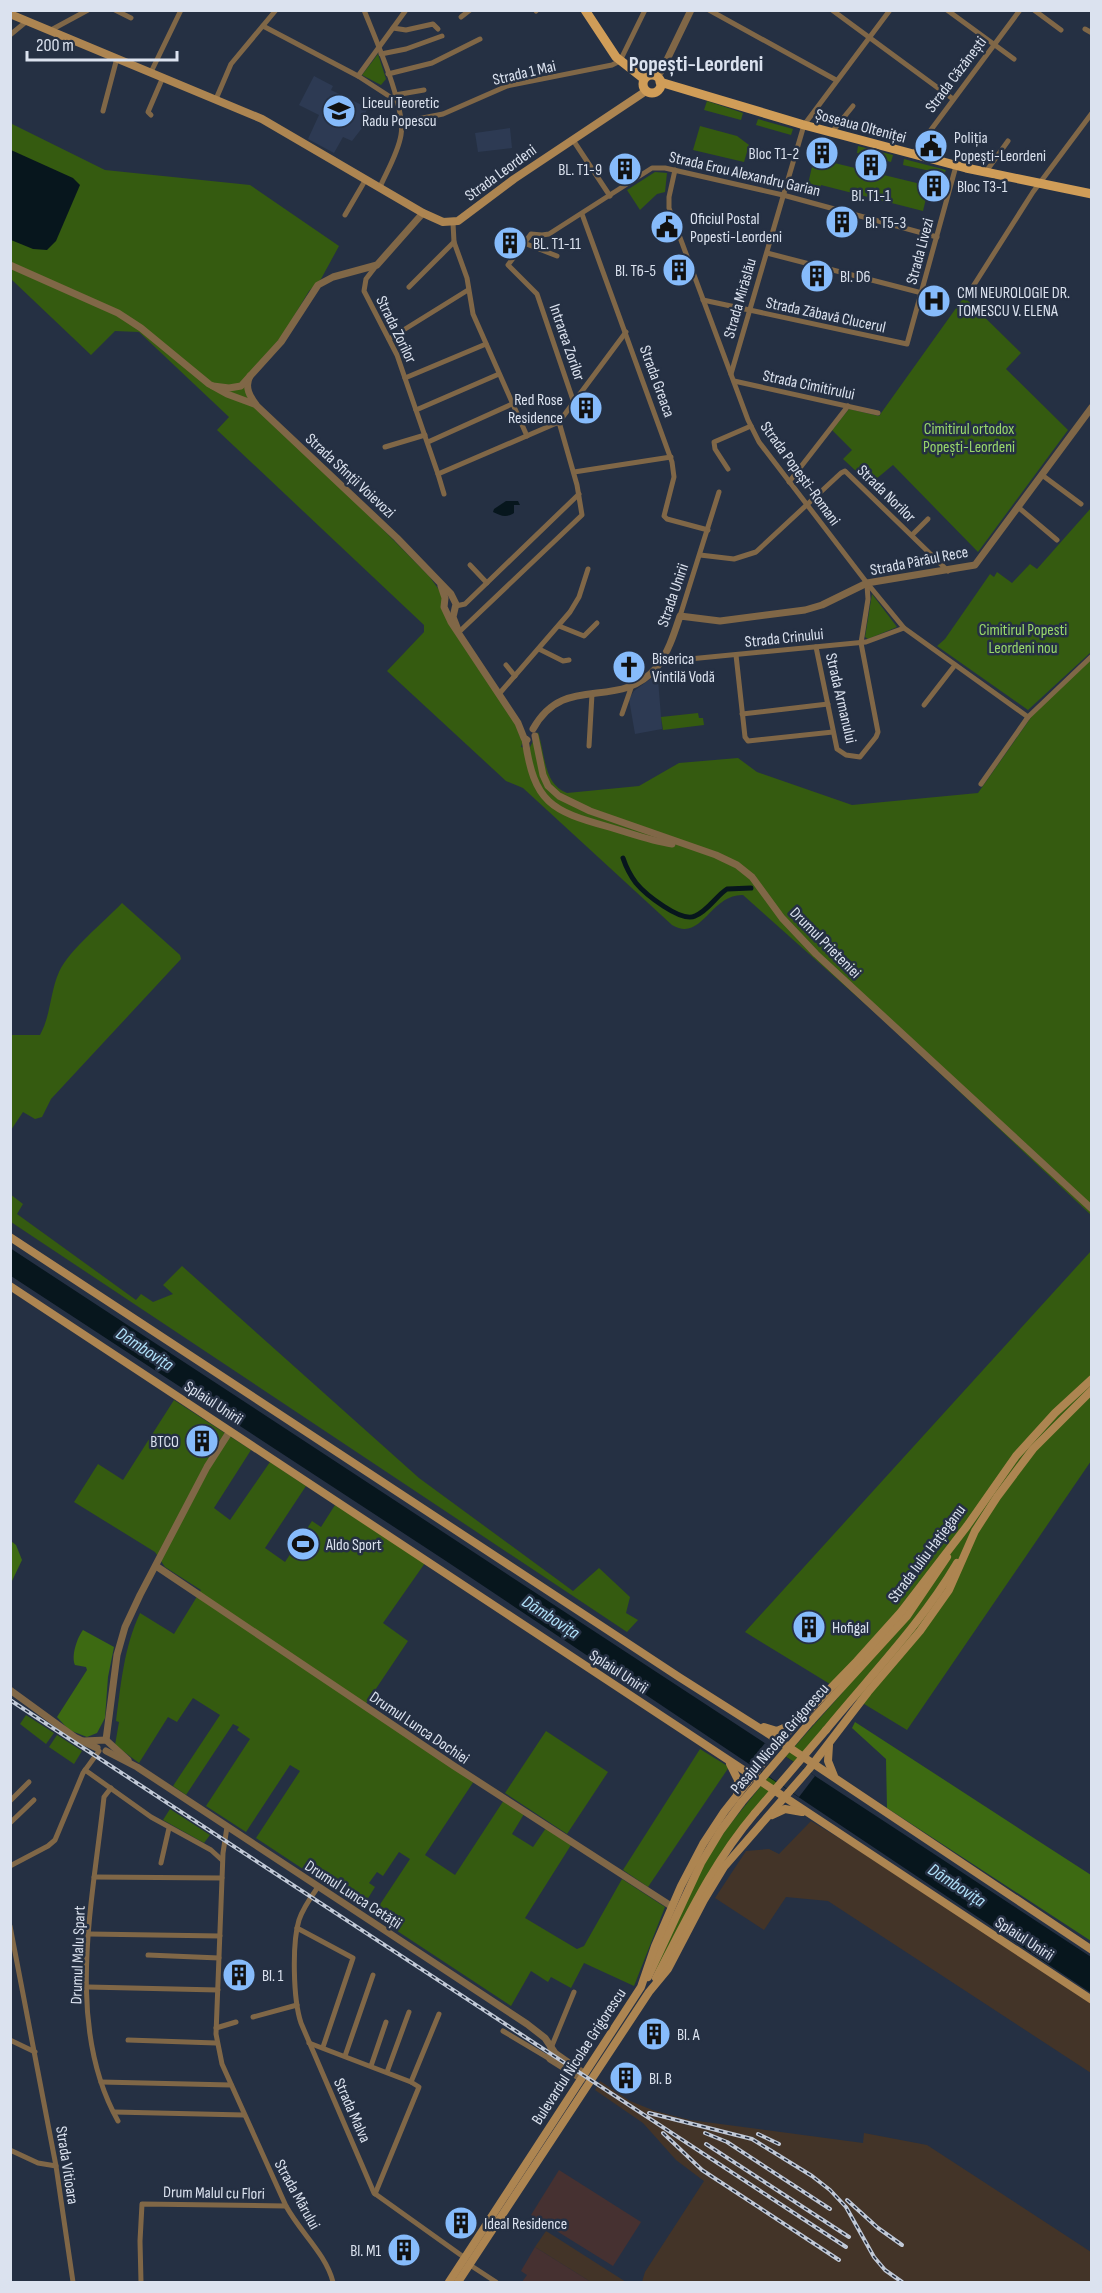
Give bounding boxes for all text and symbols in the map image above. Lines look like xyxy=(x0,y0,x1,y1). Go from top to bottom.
scale bar xyxy=(27,24,177,62)
street label: Strada Căzănești xyxy=(922,33,991,117)
text: 200 m xyxy=(36,35,74,56)
district label: Popești-Leordeni xyxy=(629,51,763,78)
street label: Strada 1 Mai xyxy=(491,57,558,90)
school or university icon: Liceul Teoretic Radu Popescu xyxy=(321,93,357,129)
place label: Liceul Teoretic Radu Popescu xyxy=(362,94,439,131)
street label: Șoseaua Olteniței xyxy=(813,105,908,148)
public building icon: Poliția Popești-Leordeni xyxy=(913,128,949,164)
place label: Poliția Popești-Leordeni xyxy=(954,129,1046,166)
building icon: Bloc T1-2 xyxy=(804,135,840,171)
street label: Strada Leordeni xyxy=(461,141,540,205)
place label: Bloc T1-2 xyxy=(749,145,799,164)
building icon: Bl. T1-1 xyxy=(853,147,889,183)
street label: Strada Erou Alexandru Garian xyxy=(667,148,822,201)
building icon: BL. T1-9 xyxy=(607,151,643,187)
place label: BL. T1-9 xyxy=(558,161,602,180)
building icon: Bloc T3-1 xyxy=(916,168,952,204)
place label: Bloc T3-1 xyxy=(957,178,1008,197)
place label: Bl. T1-1 xyxy=(851,187,891,206)
building icon: Bl. T5-3 xyxy=(824,204,860,240)
public building icon: Oficiul Postal Popesti-Leordeni xyxy=(649,209,685,245)
place label: Oficiul Postal Popesti-Leordeni xyxy=(690,210,782,247)
place label: Bl. T5-3 xyxy=(865,214,906,233)
street label: Strada Livezi xyxy=(903,216,938,287)
building icon: BL. T1-11 xyxy=(492,225,528,261)
place label: BL. T1-11 xyxy=(533,235,581,254)
building icon: Bl. T6-5 xyxy=(661,252,697,288)
street label: Strada Mirăslău xyxy=(720,256,761,341)
building icon: Bl. D6 xyxy=(799,258,835,294)
place label: Bl. T6-5 xyxy=(615,262,656,281)
place label: Bl. D6 xyxy=(840,268,870,287)
hospital icon: CMI NEUROLOGIE DR. TOMESCU V. ELENA xyxy=(916,283,952,319)
place label: CMI NEUROLOGIE DR. TOMESCU V. ELENA xyxy=(957,284,1070,321)
street label: Strada Zorilor xyxy=(371,293,420,367)
street label: Strada Zăbavă Clucerul xyxy=(764,293,887,337)
street label: Intrarea Zorilor xyxy=(545,302,589,384)
street label: Strada Greaca xyxy=(635,343,678,420)
street label: Strada Cimitirului xyxy=(761,366,856,404)
building icon: Red Rose Residence xyxy=(568,390,604,426)
place label: Red Rose Residence xyxy=(508,391,563,428)
street label: Strada Popești-Romani xyxy=(756,418,844,529)
park label: Cimitirul ortodox Popești-Leordeni xyxy=(923,420,1015,457)
street label: Strada Sfinții Voievozi xyxy=(301,430,399,523)
street label: Strada Norilor xyxy=(853,461,920,527)
street label: Strada Pârâul Rece xyxy=(869,543,970,580)
street label: Strada Unirii xyxy=(654,561,693,630)
park label: Cimitirul Popesti Leordeni nou xyxy=(979,621,1067,658)
street label: Strada Crinului xyxy=(744,625,824,652)
church icon: Biserica Vintilă Vodă xyxy=(611,649,647,685)
place label: Biserica Vintilă Vodă xyxy=(652,650,715,687)
street label: Strada Armanului xyxy=(821,651,860,745)
street label: Drumul Prieteniei xyxy=(785,904,864,983)
water label: Dâmbovița xyxy=(112,1323,178,1376)
street label: Splaiul Unirii xyxy=(180,1377,246,1429)
building icon: BTCO xyxy=(184,1423,220,1459)
place label: BTCO xyxy=(150,1433,179,1452)
street label: Strada Iuliu Hațieganu xyxy=(884,1501,970,1607)
sports icon: Aldo Sport xyxy=(285,1526,321,1562)
place label: Aldo Sport xyxy=(325,1536,382,1555)
water label: Dâmbovița xyxy=(518,1591,584,1644)
building icon: Hofigal xyxy=(791,1609,827,1645)
place label: Hofigal xyxy=(832,1619,869,1638)
street label: Splaiul Unirii xyxy=(585,1646,651,1698)
street label: Pasajul Nicolae Grigorescu xyxy=(727,1680,833,1798)
street label: Drumul Lunca Dochiei xyxy=(366,1688,473,1769)
street label: Drumul Lunca Cetății xyxy=(301,1857,405,1934)
water label: Dâmbovița xyxy=(924,1859,990,1912)
street label: Drumul Malu Spart xyxy=(67,1905,90,2005)
street label: Splaiul Unirii xyxy=(991,1913,1057,1965)
building icon: Bl. 1 xyxy=(221,1957,257,1993)
place label: Bl. 1 xyxy=(262,1967,284,1986)
street label: Bulevardul Nicolae Grigorescu xyxy=(528,1985,630,2129)
building icon: Bl. A xyxy=(636,2016,672,2052)
place label: Bl. A xyxy=(677,2026,700,2045)
building icon: Bl. B xyxy=(608,2060,644,2096)
place label: Bl. B xyxy=(649,2070,672,2089)
street label: Strada Malva xyxy=(329,2076,374,2146)
street label: Strada Vitioara xyxy=(51,2125,82,2206)
street label: Strada Mărului xyxy=(270,2156,324,2233)
street label: Drum Malul cu Flori xyxy=(163,2183,265,2204)
building icon: Ideal Residence xyxy=(443,2205,479,2241)
place label: Ideal Residence xyxy=(484,2215,567,2234)
building icon: Bl. M1 xyxy=(386,2232,422,2268)
place label: Bl. M1 xyxy=(350,2242,381,2261)

